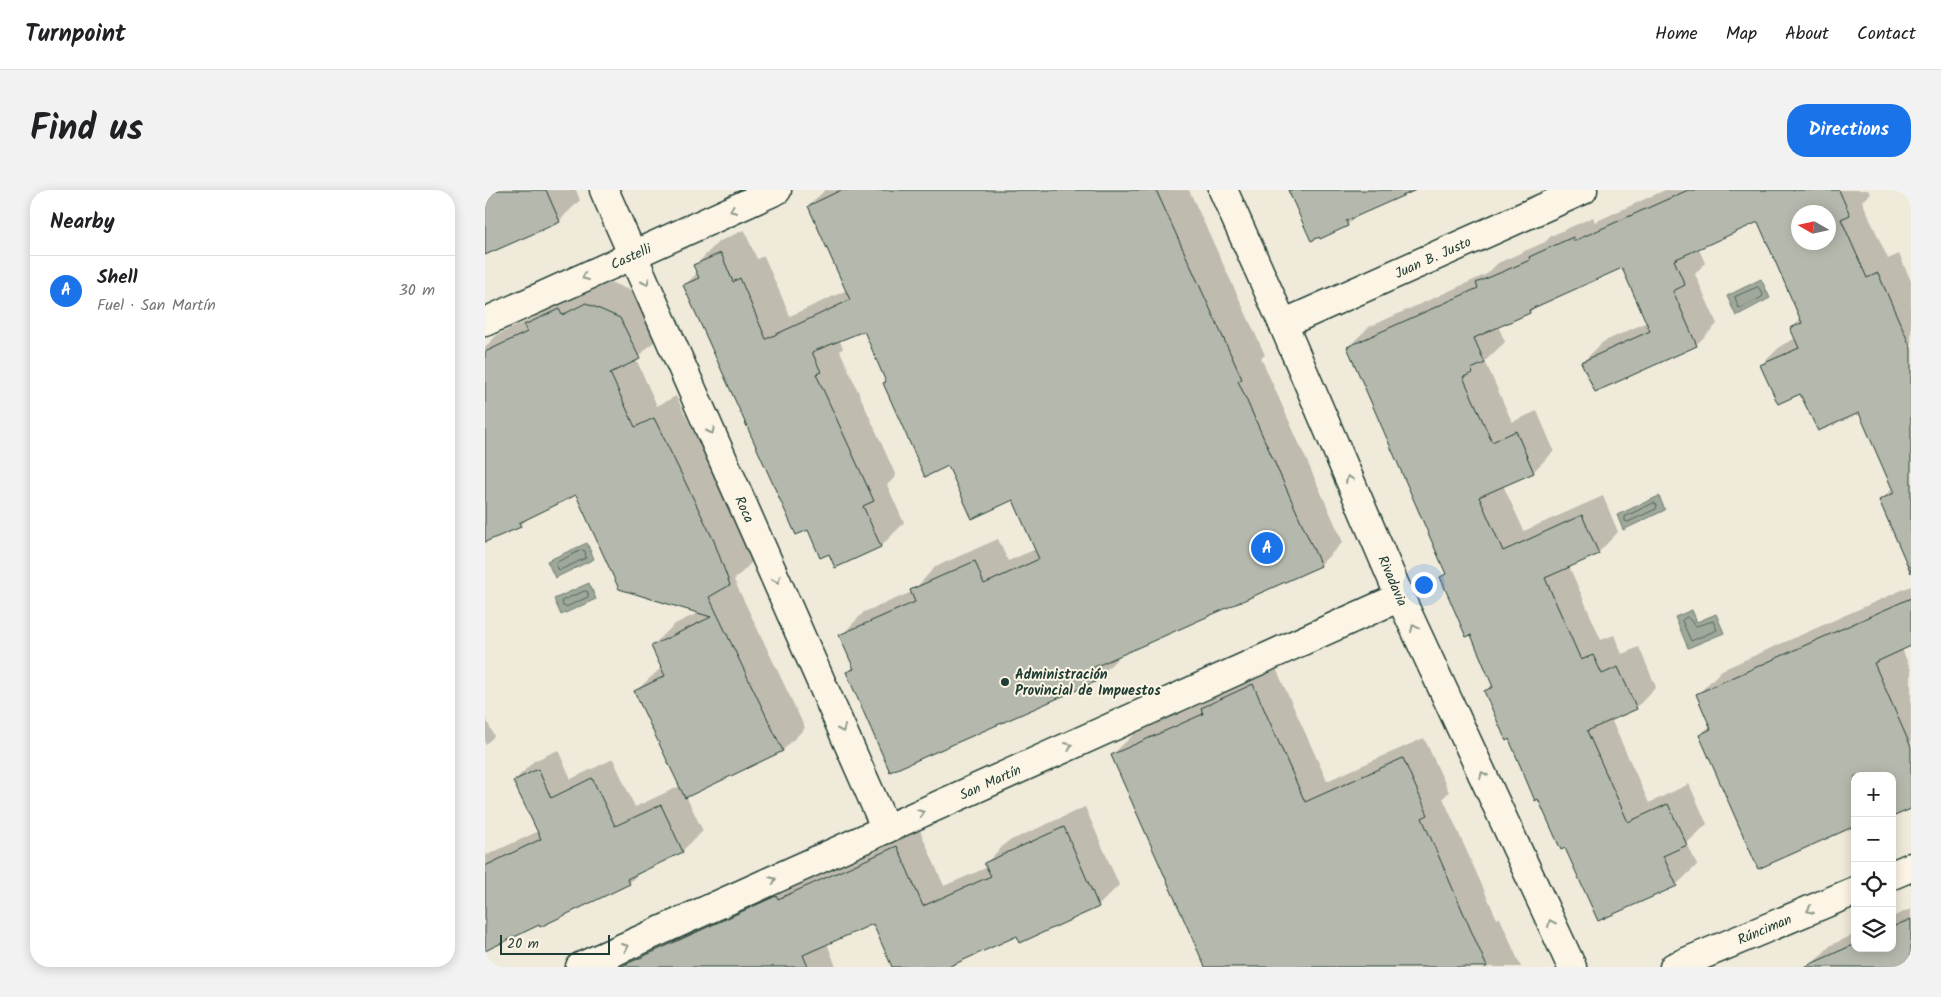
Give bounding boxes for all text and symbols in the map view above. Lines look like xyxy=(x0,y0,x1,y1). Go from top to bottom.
text: Turnpoint xyxy=(25,15,126,54)
text: Home xyxy=(1655,20,1698,49)
text: Map xyxy=(1726,20,1757,49)
text: About xyxy=(1785,20,1829,49)
text: Contact xyxy=(1857,20,1916,49)
text: Find us xyxy=(30,102,143,158)
button: Directions xyxy=(1787,104,1911,157)
one-way arrow xyxy=(729,204,738,215)
north arrow xyxy=(1791,205,1836,250)
text: Nearby xyxy=(50,206,115,239)
street label: Juan B. Justo xyxy=(1391,231,1475,285)
street label: Castelli xyxy=(607,238,656,276)
text: Shell xyxy=(97,263,138,293)
one-way arrow xyxy=(581,271,590,282)
one-way arrow xyxy=(640,277,651,286)
text: A xyxy=(61,278,71,303)
text: 30 m xyxy=(399,278,435,303)
text: Fuel · San Martín xyxy=(97,293,216,318)
one-way arrow xyxy=(705,426,716,435)
one-way arrow xyxy=(1345,475,1356,484)
street label: Roca xyxy=(728,493,760,527)
pin: A xyxy=(1251,529,1283,567)
street label: Rivadavia xyxy=(1371,552,1413,610)
your location xyxy=(1411,572,1437,598)
one-way arrow xyxy=(770,575,781,584)
one-way arrow xyxy=(1410,624,1420,633)
place label: Administración Provincial de Impuestos xyxy=(1015,664,1161,702)
marker: Administración Provincial de Impuestos xyxy=(999,676,1011,688)
one-way arrow xyxy=(836,724,847,733)
one-way arrow xyxy=(1064,742,1073,753)
street label: San Martín xyxy=(956,759,1025,806)
one-way arrow xyxy=(1478,771,1489,780)
map controls xyxy=(1851,772,1896,952)
button: + xyxy=(1851,772,1896,817)
one-way arrow xyxy=(916,808,925,819)
button: − xyxy=(1851,817,1896,862)
button: locate xyxy=(1851,862,1896,907)
one-way arrow xyxy=(768,875,777,886)
one-way arrow xyxy=(1806,903,1815,914)
button: layers xyxy=(1851,907,1896,952)
street label: Rúnciman xyxy=(1734,909,1795,951)
one-way arrow xyxy=(1547,919,1557,928)
scale bar xyxy=(500,932,610,955)
text: 20 m xyxy=(507,933,539,955)
one-way arrow xyxy=(620,942,629,953)

